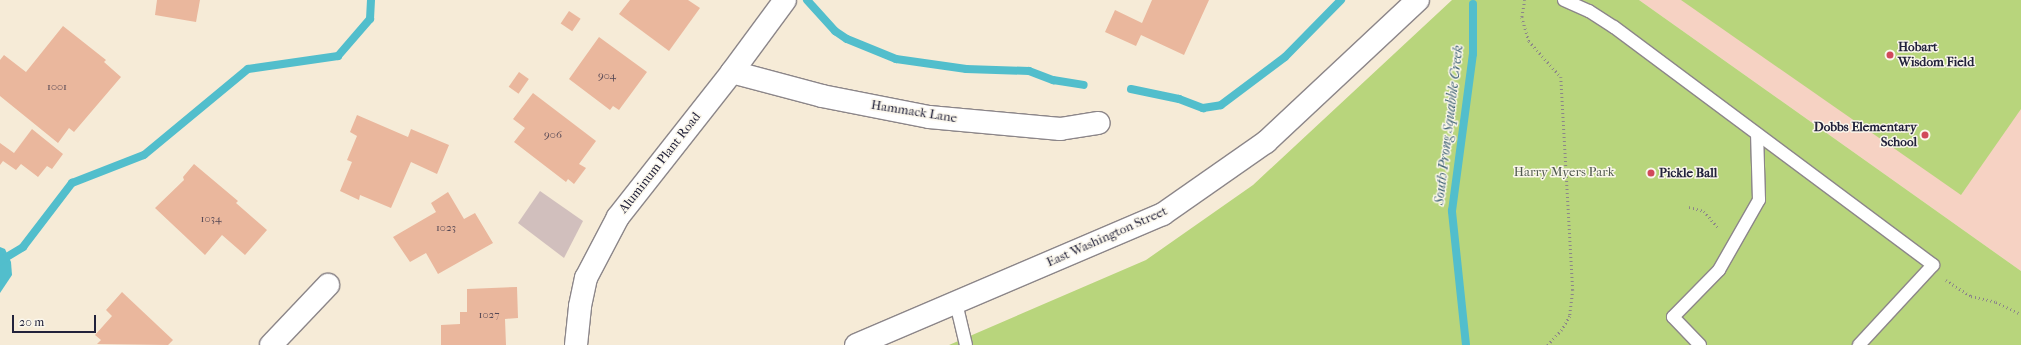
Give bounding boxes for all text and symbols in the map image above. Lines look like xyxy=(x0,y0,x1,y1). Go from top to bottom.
place label: Hobart Wisdom Field xyxy=(1898,40,1974,71)
water label: South Prong Squabble Creek xyxy=(1431,44,1467,206)
marker: Hobart Wisdom Field xyxy=(1885,50,1895,60)
house number: 904 xyxy=(598,69,616,83)
house number: 1001 xyxy=(47,80,67,94)
street label: Hammack Lane xyxy=(870,97,958,127)
street label: Aluminum Plant Road xyxy=(616,110,704,216)
place label: Dobbs Elementary School xyxy=(1814,120,1917,151)
house number: 906 xyxy=(544,128,562,142)
marker: Dobbs Elementary School xyxy=(1920,130,1930,140)
park label: Harry Myers Park xyxy=(1514,164,1614,180)
place label: Pickle Ball xyxy=(1659,165,1717,181)
marker: Pickle Ball xyxy=(1646,168,1656,178)
street label: East Washington Street xyxy=(1044,203,1170,271)
house number: 1034 xyxy=(201,212,221,226)
house number: 1023 xyxy=(436,221,456,235)
scale bar xyxy=(14,307,98,333)
house number: 1027 xyxy=(479,308,499,322)
text: 20 m xyxy=(19,315,44,329)

